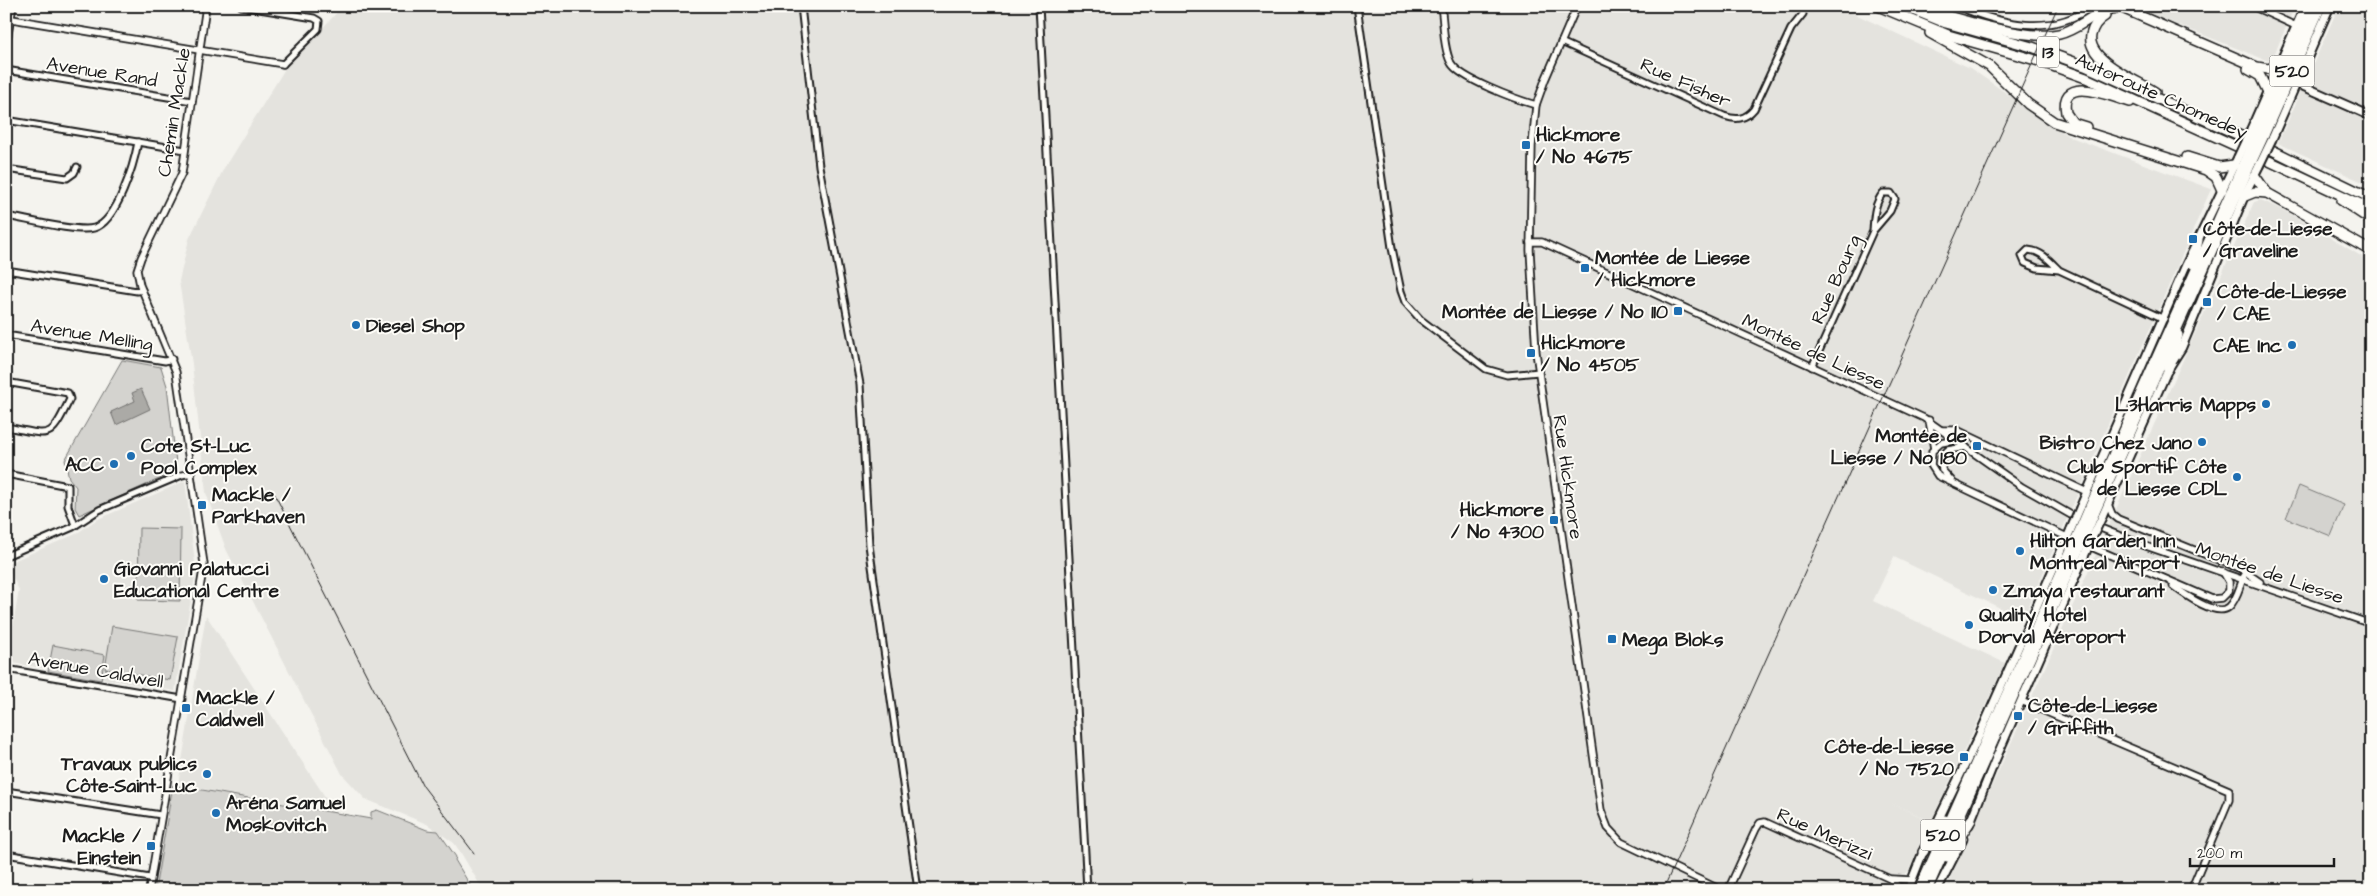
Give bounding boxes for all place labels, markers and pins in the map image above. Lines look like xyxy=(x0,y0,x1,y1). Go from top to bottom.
place label: Hickmore / No 4675 xyxy=(1536,122,1633,171)
marker: Hickmore / No 4675 xyxy=(1520,139,1532,151)
place label: Côte-de-Liesse / Graveline xyxy=(2203,216,2333,265)
marker: Côte-de-Liesse / Graveline xyxy=(2187,233,2199,245)
place label: Montée de Liesse / Hickmore xyxy=(1595,245,1751,294)
marker: Montée de Liesse / Hickmore xyxy=(1579,262,1591,274)
place label: Côte-de-Liesse / CAE xyxy=(2217,279,2347,328)
marker: Côte-de-Liesse / CAE xyxy=(2201,296,2213,308)
place label: Montée de Liesse / No 110 xyxy=(1442,299,1668,326)
marker: Montée de Liesse / No 110 xyxy=(1672,305,1684,317)
place label: Diesel Shop xyxy=(366,313,465,340)
marker: Diesel Shop xyxy=(350,319,362,331)
place label: Hickmore / No 4505 xyxy=(1541,330,1640,379)
place label: CAE Inc xyxy=(2213,333,2282,360)
marker: CAE Inc xyxy=(2286,339,2298,351)
marker: Hickmore / No 4505 xyxy=(1525,347,1537,359)
place label: L3Harris Mapps xyxy=(2115,392,2256,419)
marker: L3Harris Mapps xyxy=(2260,398,2272,410)
place label: Montée de Liesse / No 180 xyxy=(1831,423,1968,472)
place label: Bistro Chez Jano xyxy=(2040,430,2192,457)
place label: Cote St-Luc Pool Complex xyxy=(141,433,258,482)
marker: Bistro Chez Jano xyxy=(2196,436,2208,448)
marker: Montée de Liesse / No 180 xyxy=(1971,440,1983,452)
marker: Cote St-Luc Pool Complex xyxy=(125,450,137,462)
place label: ACC xyxy=(65,452,105,479)
place label: Club Sportif Côte de Liesse CDL xyxy=(2067,454,2228,503)
marker: ACC xyxy=(108,458,120,470)
marker: Club Sportif Côte de Liesse CDL xyxy=(2231,471,2243,483)
place label: Mackle / Parkhaven xyxy=(212,482,305,531)
place label: Hickmore / No 4300 xyxy=(1451,497,1545,546)
marker: Mackle / Parkhaven xyxy=(196,499,208,511)
marker: Hickmore / No 4300 xyxy=(1548,514,1560,526)
place label: Hilton Garden Inn Montreal Airport xyxy=(2030,528,2180,577)
marker: Hilton Garden Inn Montreal Airport xyxy=(2014,545,2026,557)
place label: Giovanni Palatucci Educational Centre xyxy=(114,556,280,605)
marker: Giovanni Palatucci Educational Centre xyxy=(98,573,110,585)
place label: Zmaya restaurant xyxy=(2003,578,2165,606)
marker: Zmaya restaurant xyxy=(1987,584,1999,596)
place label: Quality Hotel Dorval Aéroport xyxy=(1979,602,2126,651)
marker: Quality Hotel Dorval Aéroport xyxy=(1963,619,1975,631)
place label: Mega Bloks xyxy=(1622,627,1724,655)
marker: Mega Bloks xyxy=(1606,633,1618,645)
place label: Mackle / Caldwell xyxy=(196,685,275,734)
place label: Côte-de-Liesse / Griffith xyxy=(2028,693,2158,742)
marker: Mackle / Caldwell xyxy=(180,702,192,714)
marker: Côte-de-Liesse / Griffith xyxy=(2012,710,2024,722)
place label: Côte-de-Liesse / No 7520 xyxy=(1824,734,1955,783)
place label: Travaux publics Côte-Saint-Luc xyxy=(60,751,197,800)
marker: Côte-de-Liesse / No 7520 xyxy=(1958,751,1970,763)
marker: Travaux publics Côte-Saint-Luc xyxy=(201,768,213,780)
place label: Aréna Samuel Moskovitch xyxy=(226,790,345,839)
marker: Aréna Samuel Moskovitch xyxy=(210,807,222,819)
place label: Mackle / Einstein xyxy=(62,823,141,872)
marker: Mackle / Einstein xyxy=(145,840,157,852)

